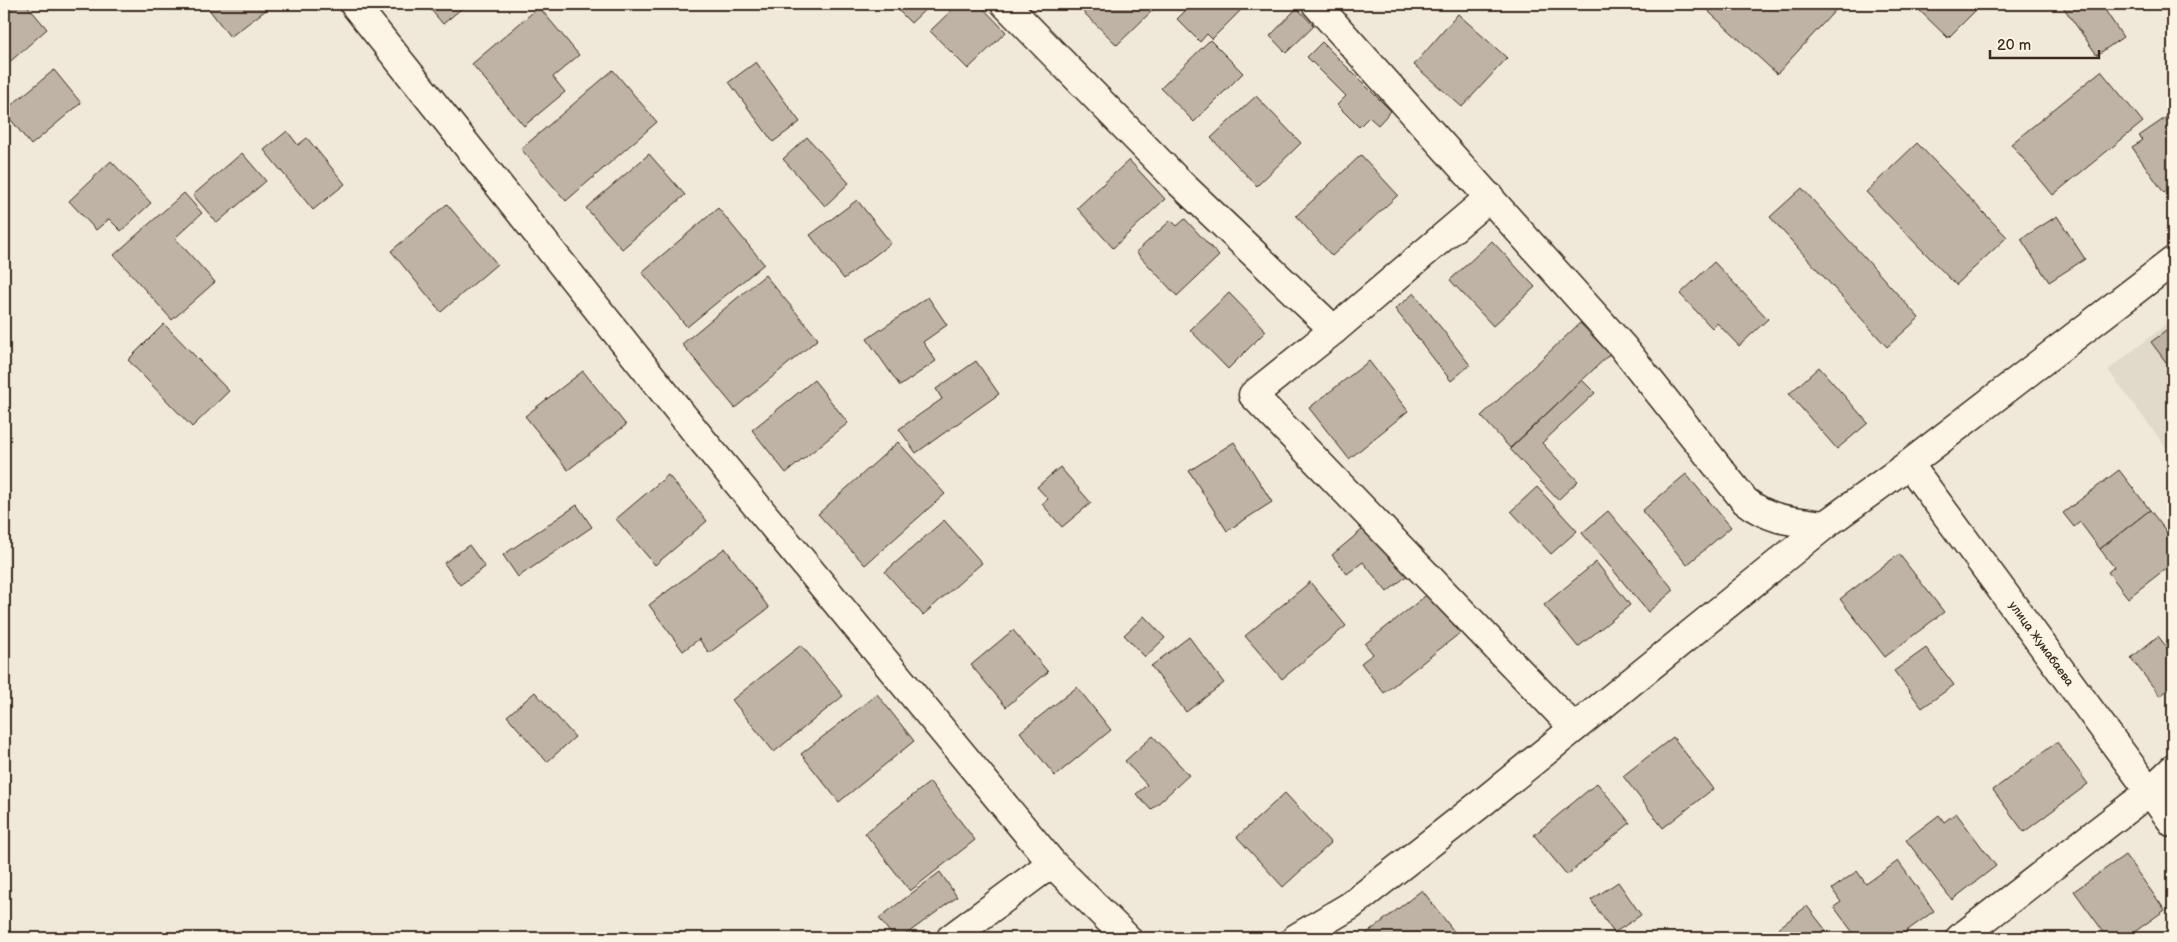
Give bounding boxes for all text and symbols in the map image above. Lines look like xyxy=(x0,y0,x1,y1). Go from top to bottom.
scale bar xyxy=(1990,28,2098,60)
text: 20 m xyxy=(1997,36,2031,55)
street label: улица Жумабаева xyxy=(2005,599,2077,689)

